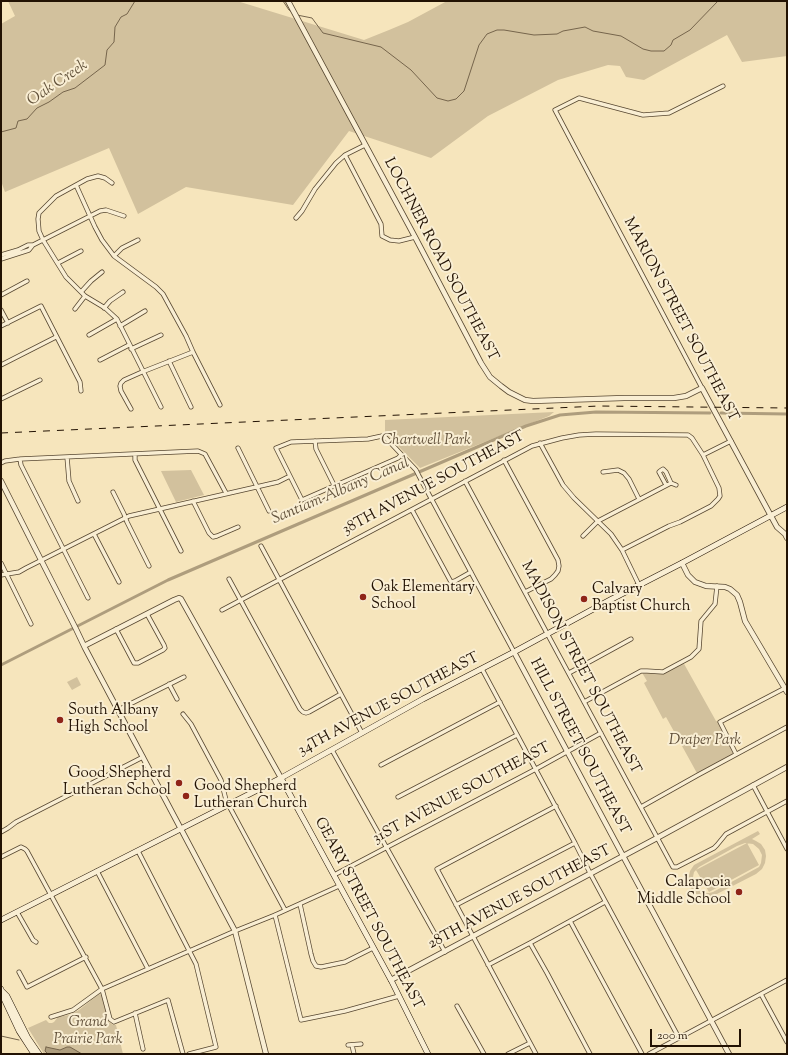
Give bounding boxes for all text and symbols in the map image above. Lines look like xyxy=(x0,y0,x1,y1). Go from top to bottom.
water label: Oak Creek xyxy=(24,57,92,111)
street label: LOCHNER ROAD SOUTHEAST xyxy=(379,155,501,365)
street label: MARION STREET SOUTHEAST xyxy=(618,215,742,425)
street label: 38TH AVENUE SOUTHEAST xyxy=(340,428,528,540)
park label: Chartwell Park xyxy=(381,432,471,450)
water label: Santiam-Albany Canal xyxy=(269,454,413,530)
street label: MADISON STREET SOUTHEAST xyxy=(516,559,644,777)
place label: Oak Elementary School xyxy=(371,579,475,614)
place label: Calvary Baptist Church xyxy=(592,581,691,616)
marker: Oak Elementary School xyxy=(358,592,368,602)
marker: Calvary Baptist Church xyxy=(579,594,589,604)
street label: 34TH AVENUE SOUTHEAST xyxy=(295,650,483,760)
street label: HILL STREET SOUTHEAST xyxy=(525,656,633,838)
place label: South Albany High School xyxy=(68,702,158,737)
marker: South Albany High School xyxy=(55,715,65,725)
park label: Draper Park xyxy=(669,732,741,750)
street label: 31ST AVENUE SOUTHEAST xyxy=(370,739,554,849)
place label: Good Shepherd Lutheran School xyxy=(63,765,171,800)
marker: Good Shepherd Lutheran School xyxy=(174,778,184,788)
place label: Good Shepherd Lutheran Church xyxy=(194,778,308,813)
marker: Good Shepherd Lutheran Church xyxy=(181,791,191,801)
street label: GEARY STREET SOUTHEAST xyxy=(310,815,426,1013)
street label: 28TH AVENUE SOUTHEAST xyxy=(425,842,615,954)
place label: Calapooia Middle School xyxy=(637,874,731,909)
marker: Calapooia Middle School xyxy=(734,887,744,897)
park label: Grand Prairie Park xyxy=(54,1014,122,1049)
scale bar xyxy=(652,1021,743,1047)
text: 200 m xyxy=(657,1027,688,1045)

